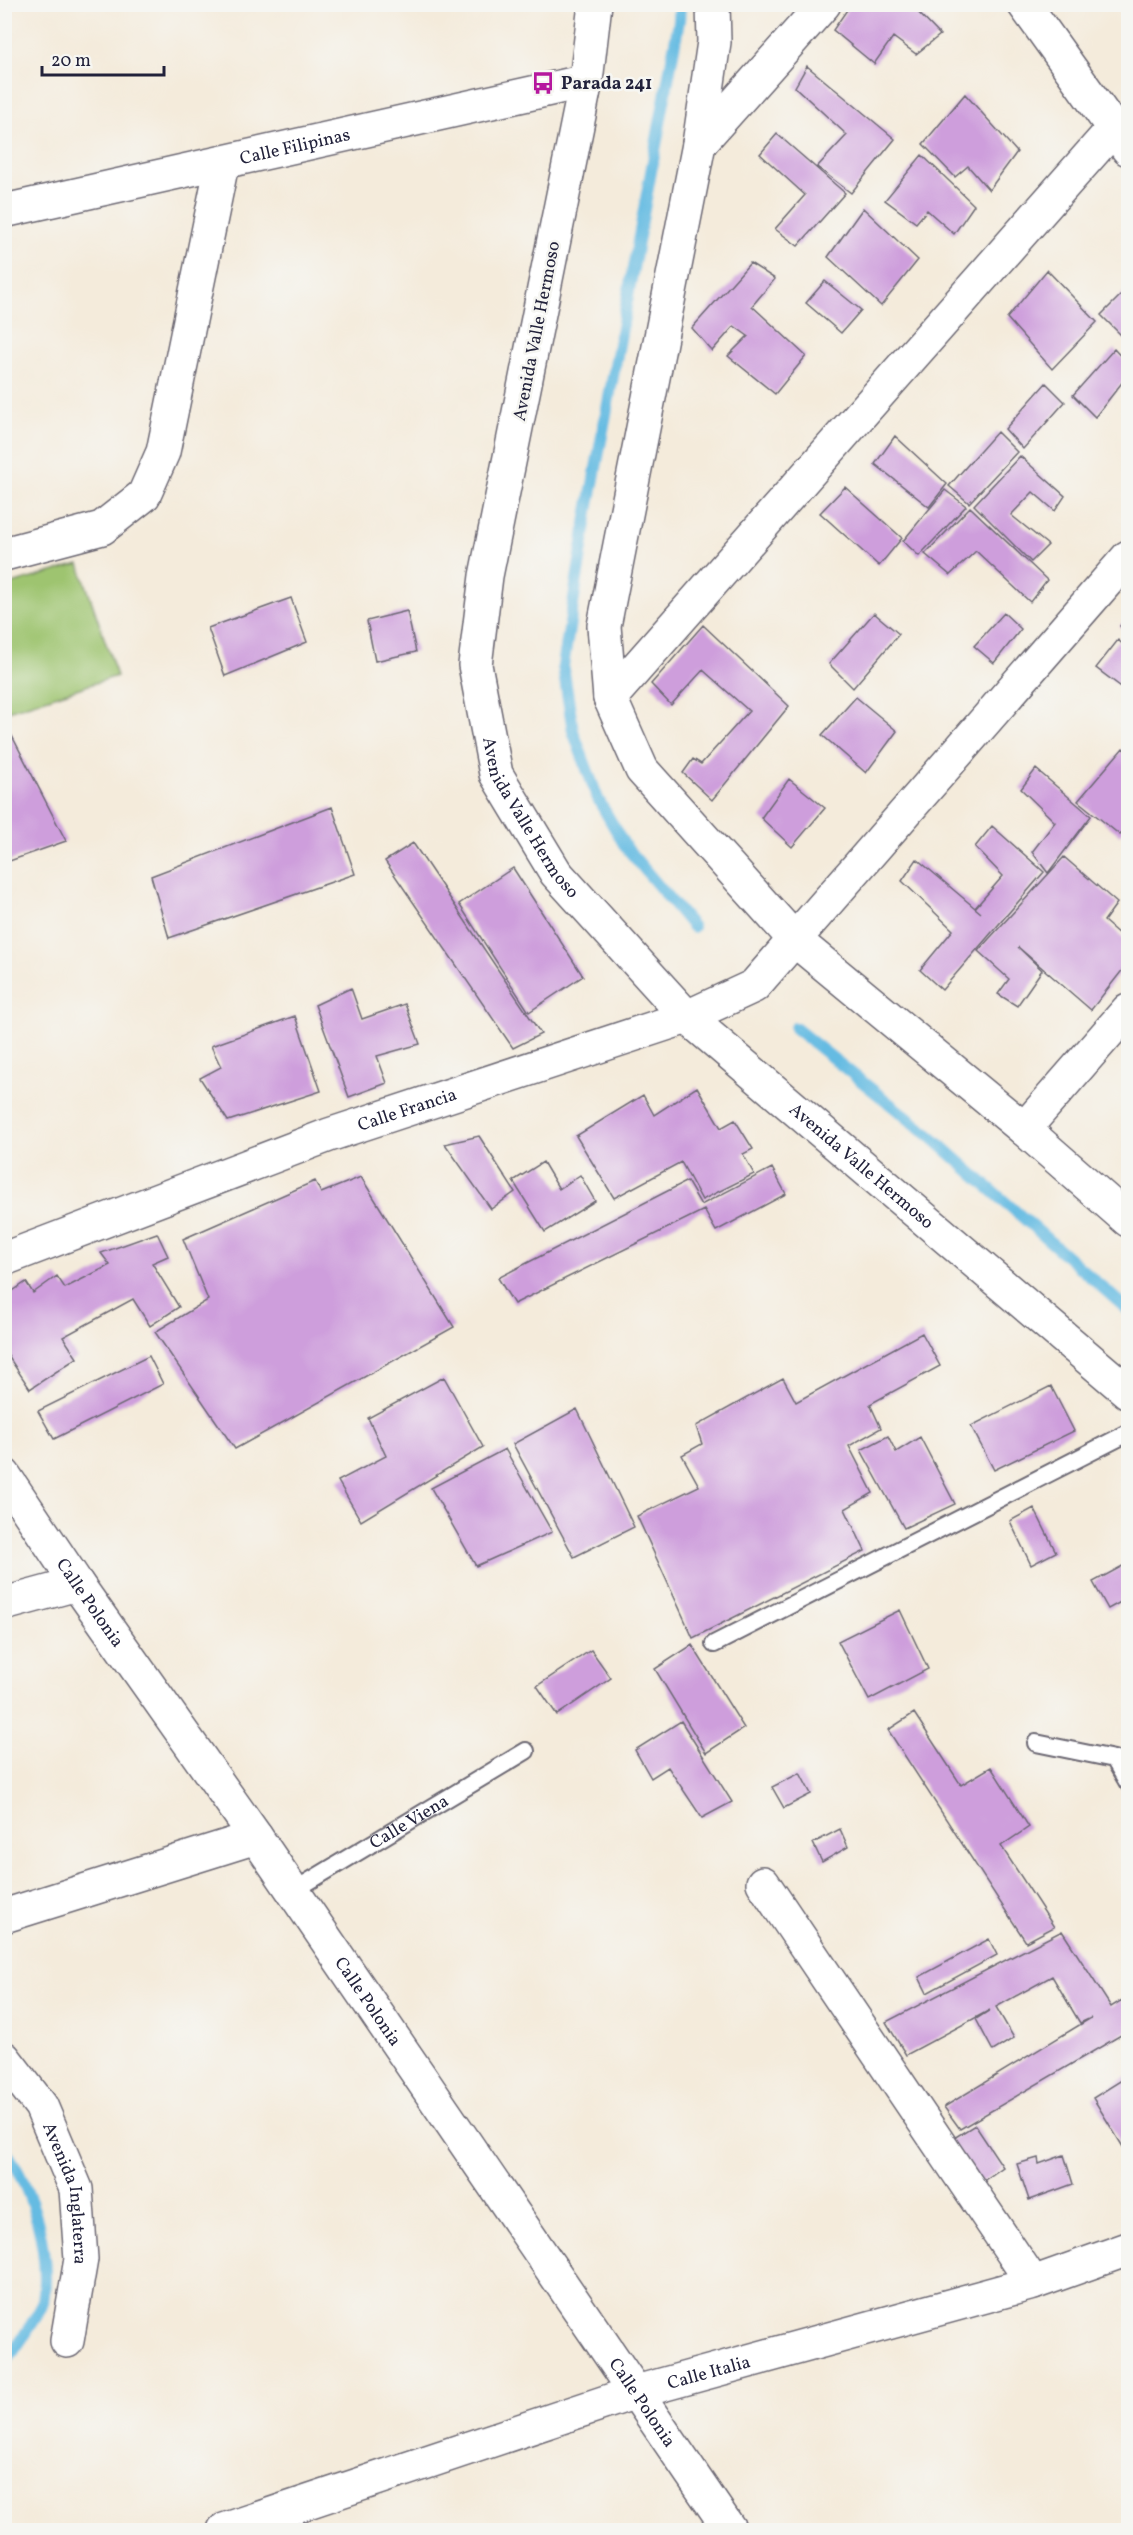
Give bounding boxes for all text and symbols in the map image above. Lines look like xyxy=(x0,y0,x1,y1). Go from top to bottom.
scale bar xyxy=(42,39,164,77)
text: 20 m xyxy=(51,49,91,74)
bus stop icon: Parada 241 xyxy=(530,70,556,96)
place label: Parada 241 xyxy=(561,72,652,97)
street label: Calle Filipinas xyxy=(237,123,353,172)
street label: Avenida Valle Hermoso xyxy=(508,239,567,423)
street label: Avenida Valle Hermoso xyxy=(475,735,584,904)
street label: Calle Francia xyxy=(355,1083,460,1139)
street label: Avenida Valle Hermoso xyxy=(783,1098,939,1236)
street label: Calle Polonia xyxy=(49,1554,129,1653)
street label: Calle Viena xyxy=(365,1789,454,1856)
street label: Calle Polonia xyxy=(328,1952,407,2052)
street label: Avenida Inglaterra xyxy=(35,2119,92,2267)
street label: Calle Italia xyxy=(665,2350,754,2397)
street label: Calle Polonia xyxy=(602,2353,681,2453)

